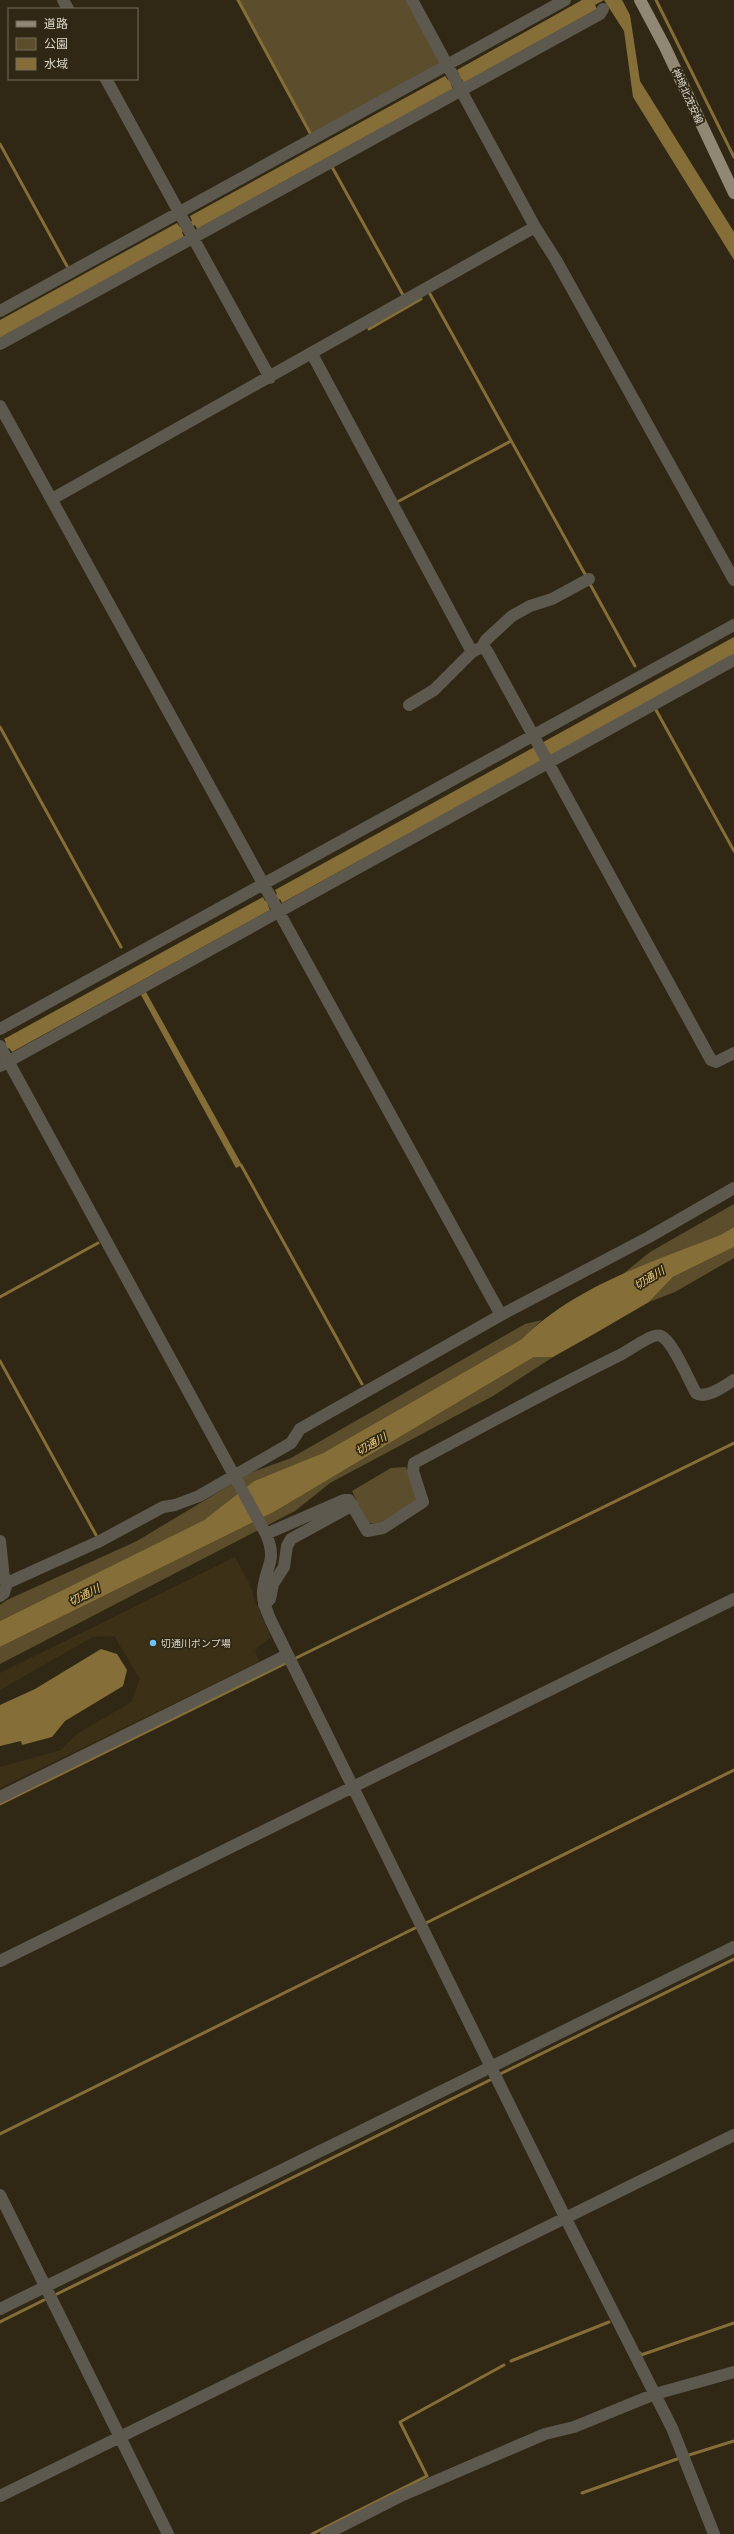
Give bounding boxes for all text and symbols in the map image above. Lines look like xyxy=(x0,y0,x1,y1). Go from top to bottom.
legend xyxy=(8,8,138,80)
text: 道路 xyxy=(44,17,68,31)
text: 公園 xyxy=(44,37,68,51)
text: 水域 xyxy=(44,57,68,71)
street label: 神埼北茂安線 xyxy=(670,67,705,126)
water label: 切通川 xyxy=(632,1264,668,1292)
water label: 切通川 xyxy=(354,1430,390,1458)
water label: 切通川 xyxy=(67,1582,103,1609)
marker: 切通川ポンプ場 xyxy=(148,1638,158,1648)
place label: 切通川ポンプ場 xyxy=(161,1638,231,1649)

